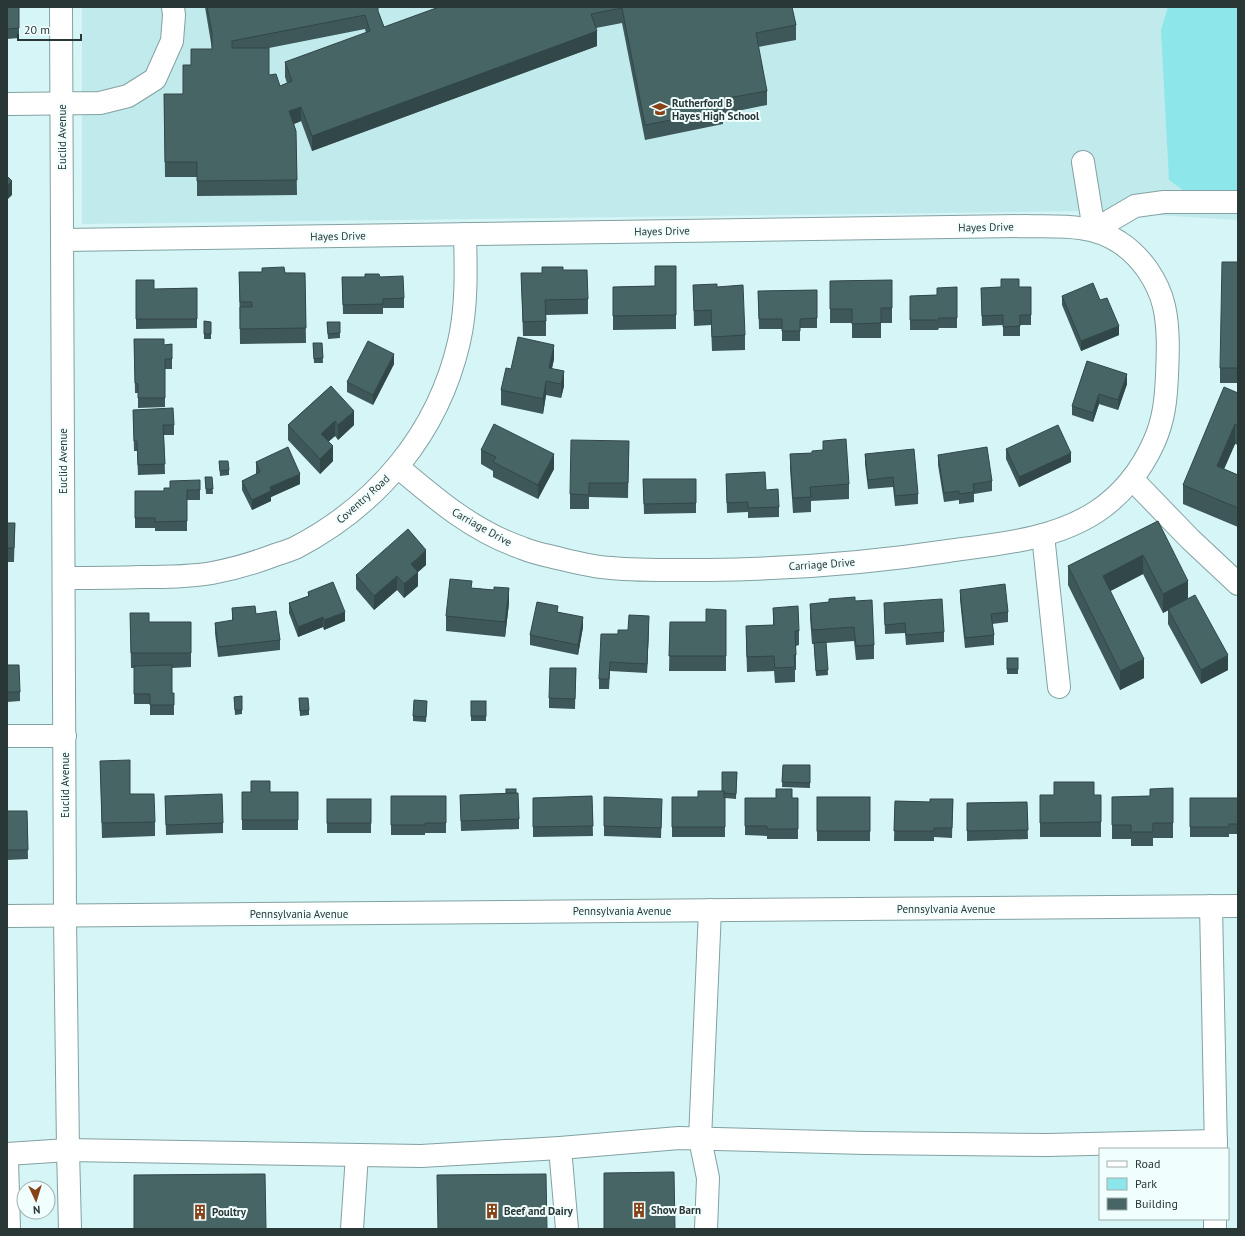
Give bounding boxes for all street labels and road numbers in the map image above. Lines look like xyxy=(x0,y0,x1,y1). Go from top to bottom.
street label: Euclid Avenue xyxy=(55,104,69,170)
street label: Hayes Drive xyxy=(958,220,1014,234)
street label: Hayes Drive xyxy=(634,224,690,238)
street label: Hayes Drive xyxy=(310,229,366,243)
street label: Euclid Avenue xyxy=(56,428,70,494)
street label: Coventry Road xyxy=(333,471,393,527)
street label: Carriage Drive xyxy=(450,505,515,549)
street label: Carriage Drive xyxy=(788,555,856,573)
street label: Euclid Avenue xyxy=(58,752,72,818)
street label: Pennsylvania Avenue xyxy=(897,902,996,916)
street label: Pennsylvania Avenue xyxy=(573,904,672,918)
street label: Pennsylvania Avenue xyxy=(250,907,349,921)

